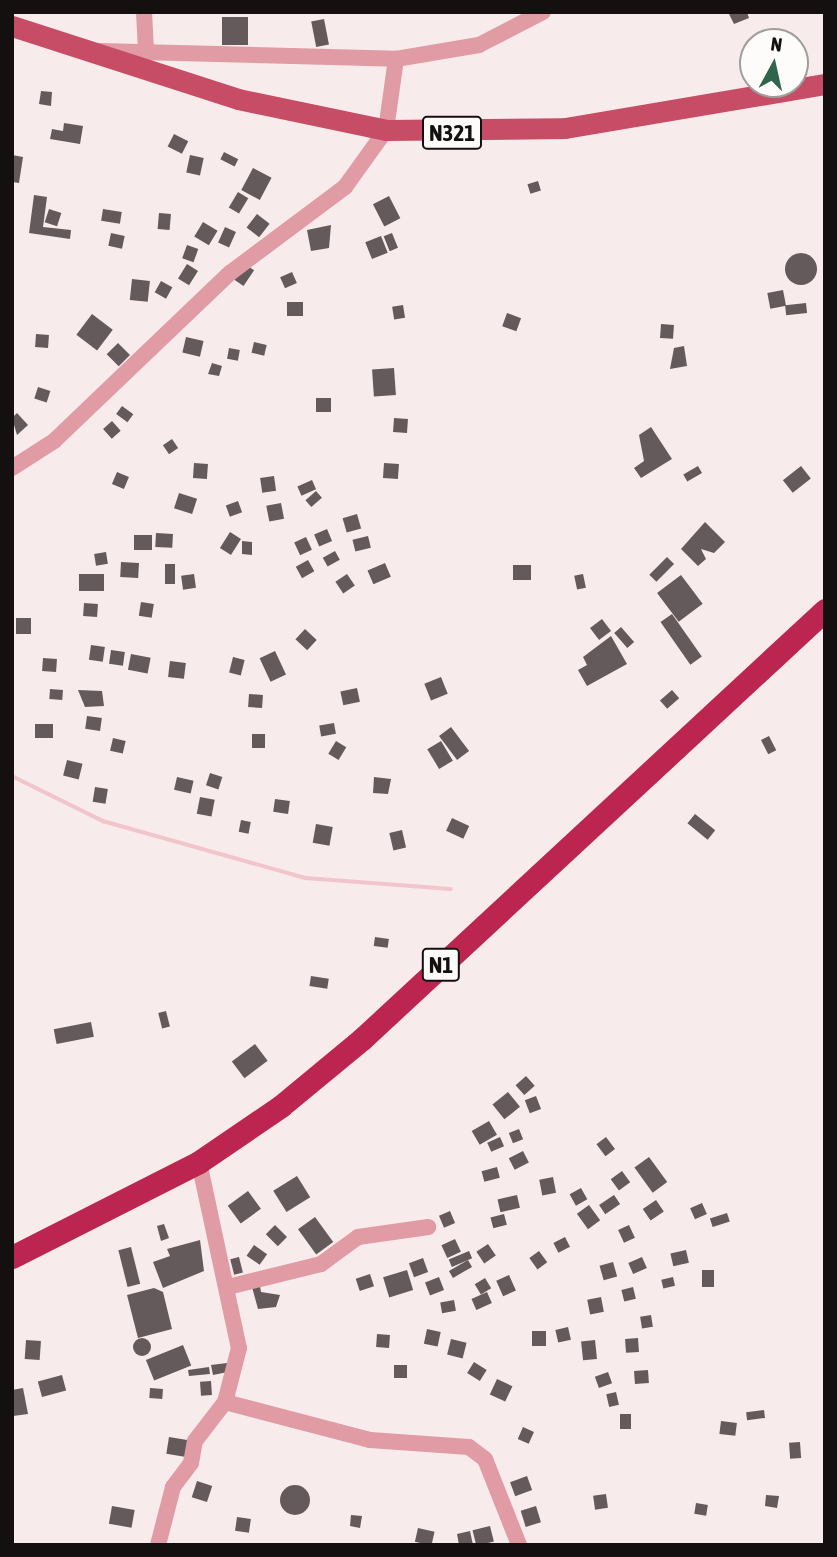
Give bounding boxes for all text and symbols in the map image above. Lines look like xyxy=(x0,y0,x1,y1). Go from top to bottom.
north arrow xyxy=(739,28,809,98)
text: N xyxy=(770,33,784,56)
road number: N321 xyxy=(420,114,484,152)
road number: N1 xyxy=(422,946,460,984)

